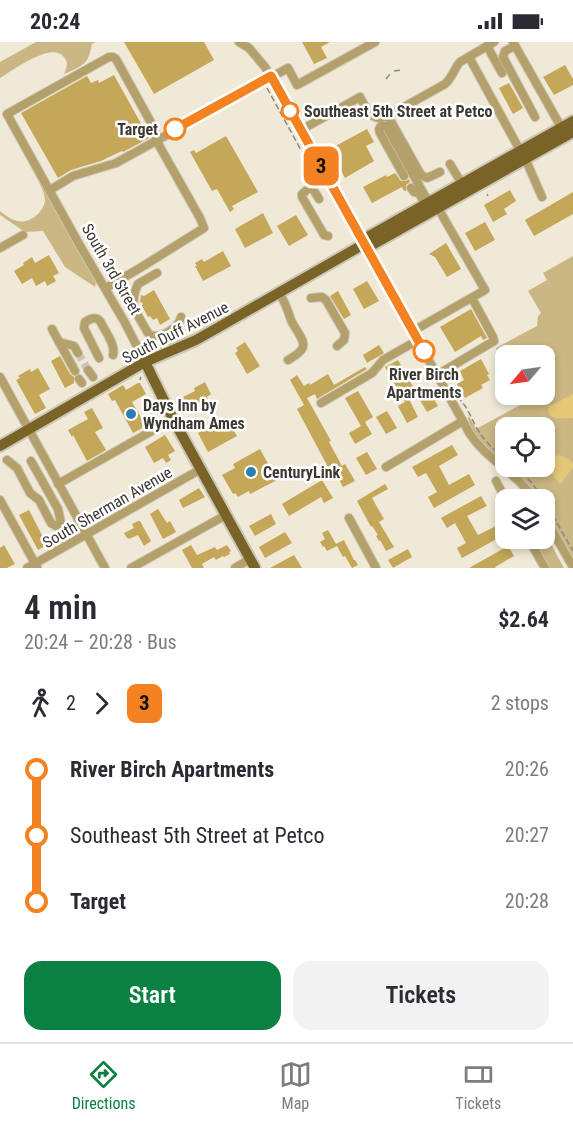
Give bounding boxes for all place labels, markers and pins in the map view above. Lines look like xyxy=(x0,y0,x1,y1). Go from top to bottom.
marker: Southeast 5th Street at Petco xyxy=(281,102,299,120)
place label: Southeast 5th Street at Petco xyxy=(304,102,492,121)
marker: Target xyxy=(164,118,186,140)
place label: Target xyxy=(117,120,158,139)
marker: River Birch Apartments xyxy=(413,340,435,362)
place label: River Birch Apartments xyxy=(387,365,461,402)
place label: Days Inn by Wyndham Ames xyxy=(143,396,245,433)
marker: Days Inn by Wyndham Ames xyxy=(124,407,138,421)
place label: CenturyLink xyxy=(263,463,341,482)
marker: CenturyLink xyxy=(244,465,258,479)

